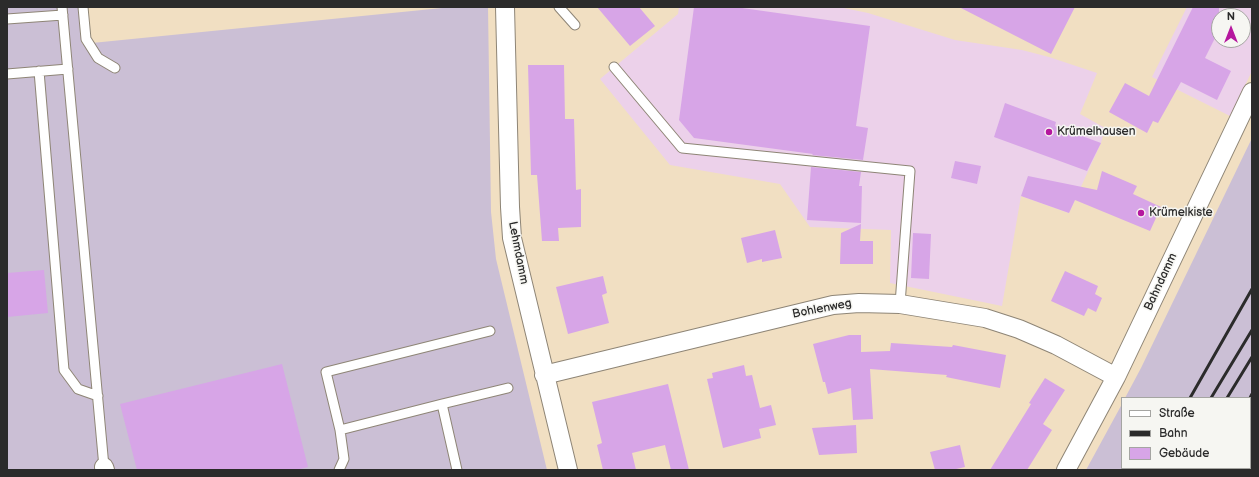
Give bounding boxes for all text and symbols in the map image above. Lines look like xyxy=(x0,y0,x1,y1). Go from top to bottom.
north arrow xyxy=(1211,8,1251,48)
text: N xyxy=(1227,10,1235,23)
place label: Krümelhausen xyxy=(1057,125,1135,139)
marker: Krümelhausen xyxy=(1044,127,1054,137)
place label: Krümelkiste xyxy=(1149,206,1213,220)
marker: Krümelkiste xyxy=(1136,208,1146,218)
street label: Lehmdamm xyxy=(505,220,531,286)
street label: Bahndamm xyxy=(1141,251,1181,313)
street label: Bohlenweg xyxy=(791,296,853,322)
legend xyxy=(1121,397,1251,469)
text: Straße xyxy=(1159,406,1195,421)
text: Bahn xyxy=(1159,426,1187,441)
text: Gebäude xyxy=(1159,446,1209,461)

